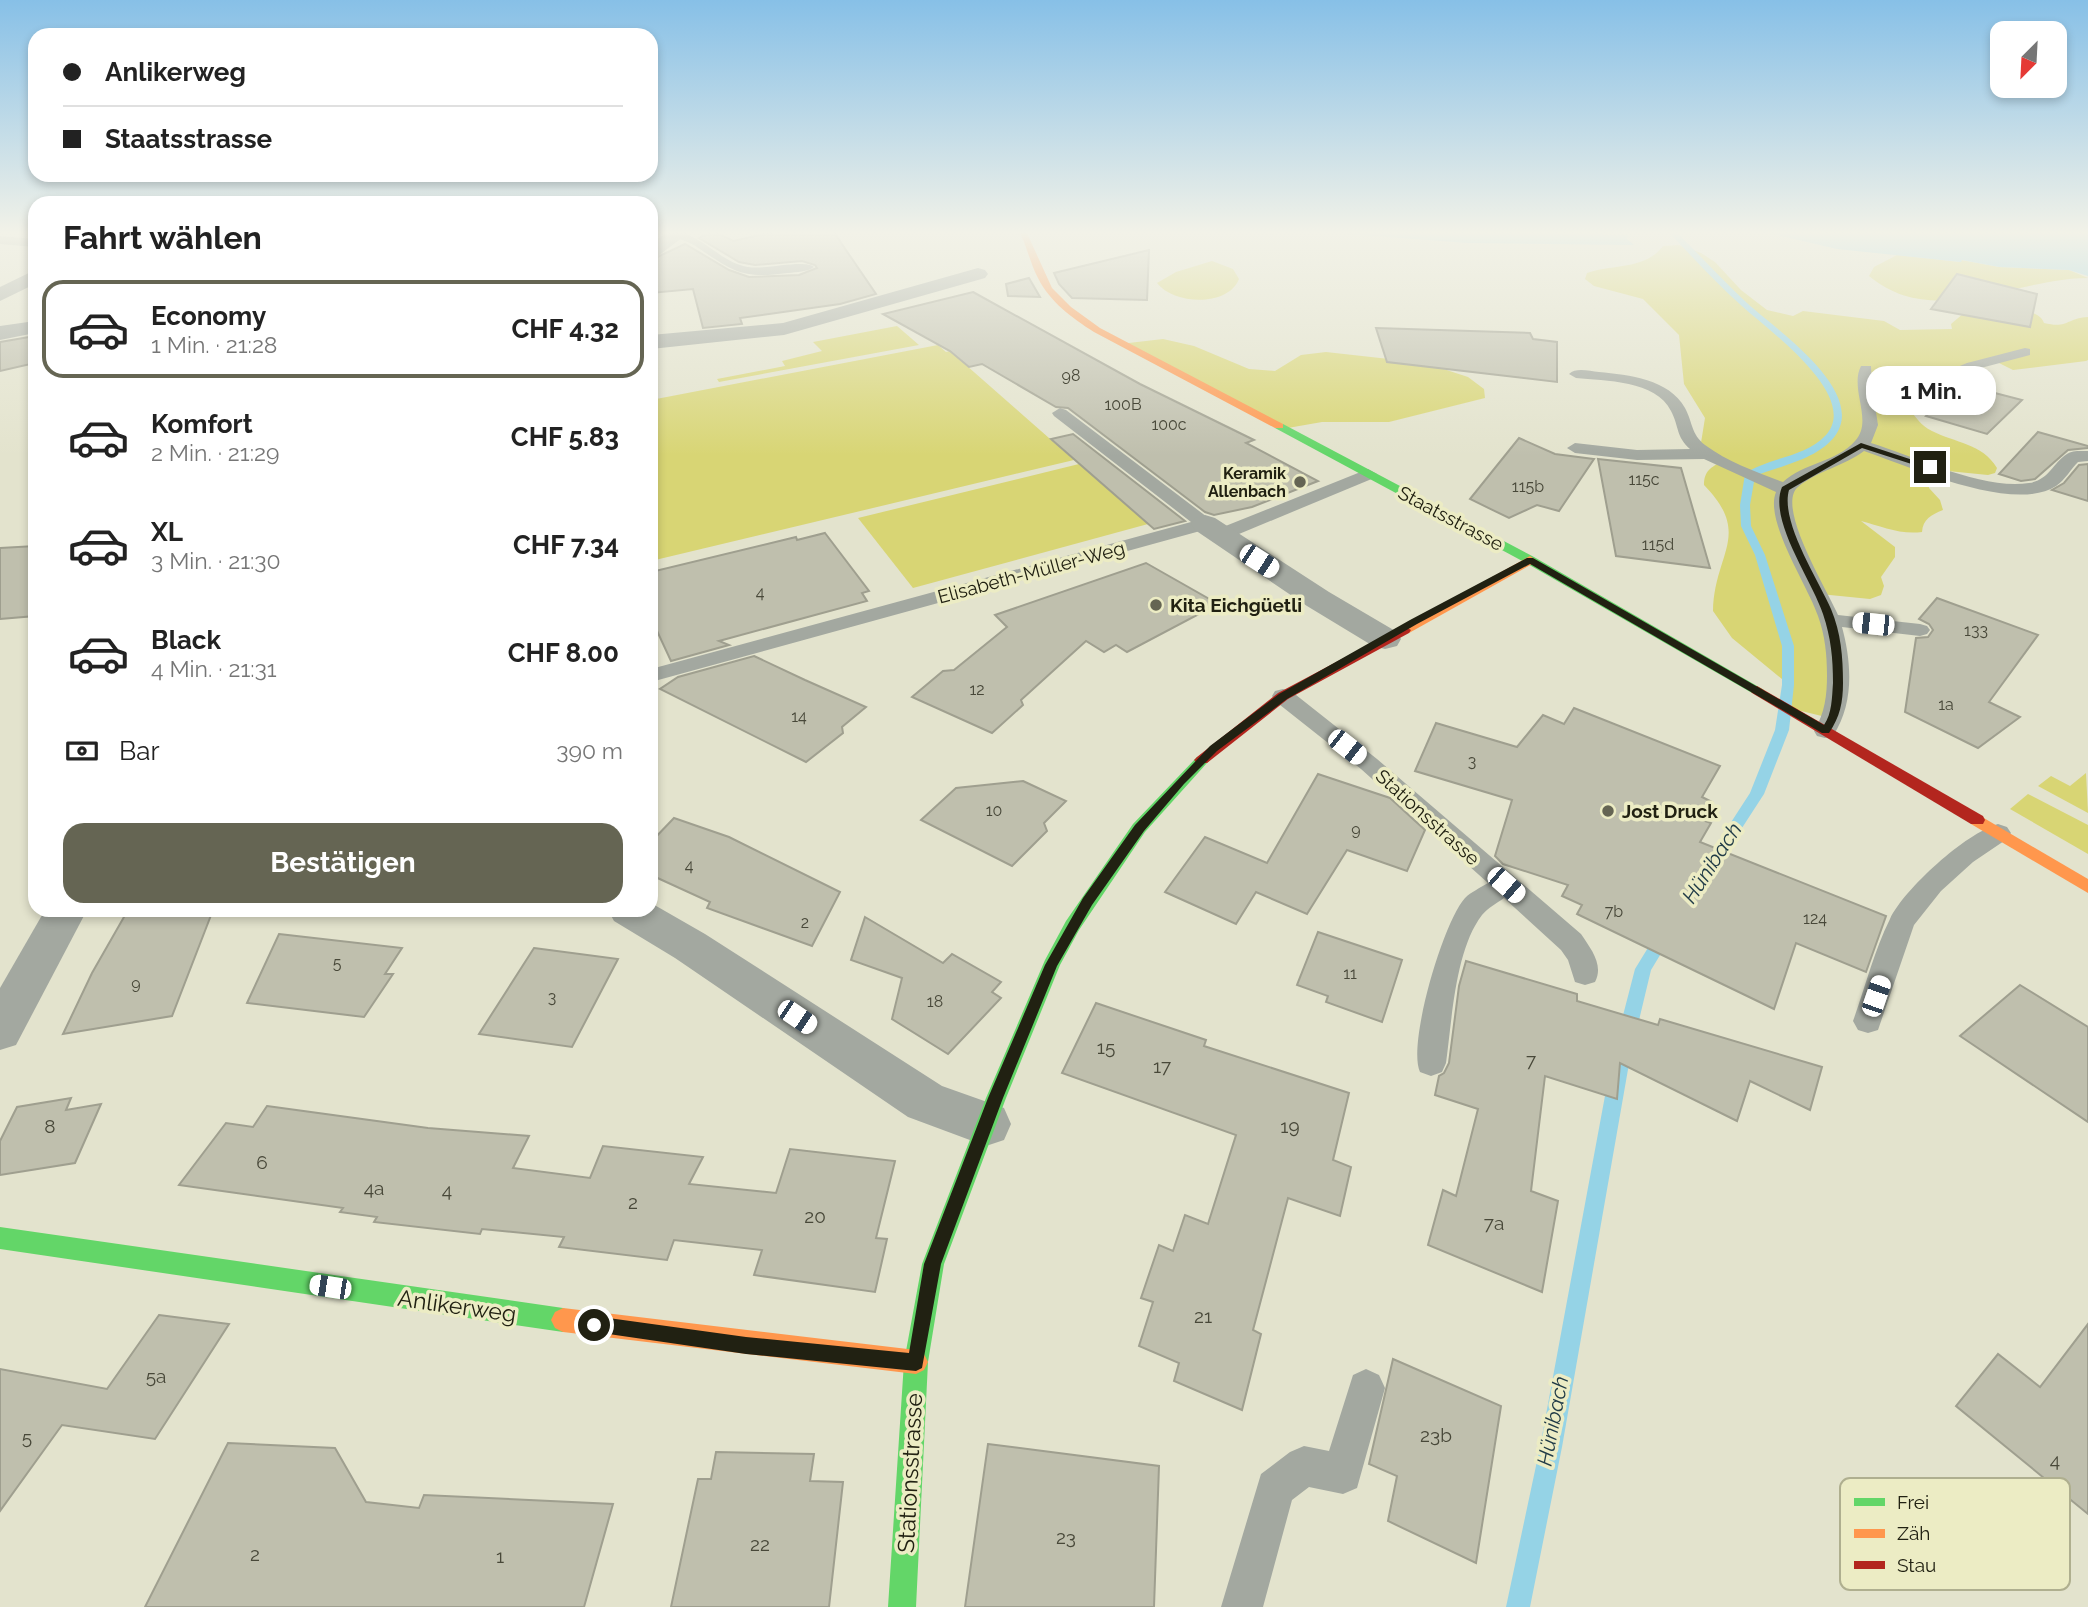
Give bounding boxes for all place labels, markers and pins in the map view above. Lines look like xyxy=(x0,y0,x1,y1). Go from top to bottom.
place label: Keramik Allenbach xyxy=(1208,464,1286,501)
marker: Keramik Allenbach xyxy=(1292,474,1308,490)
place label: Kita Eichgüetli xyxy=(1170,594,1302,616)
marker: Kita Eichgüetli xyxy=(1148,597,1164,613)
place label: Jost Druck xyxy=(1622,800,1718,822)
marker: Jost Druck xyxy=(1600,803,1616,819)

